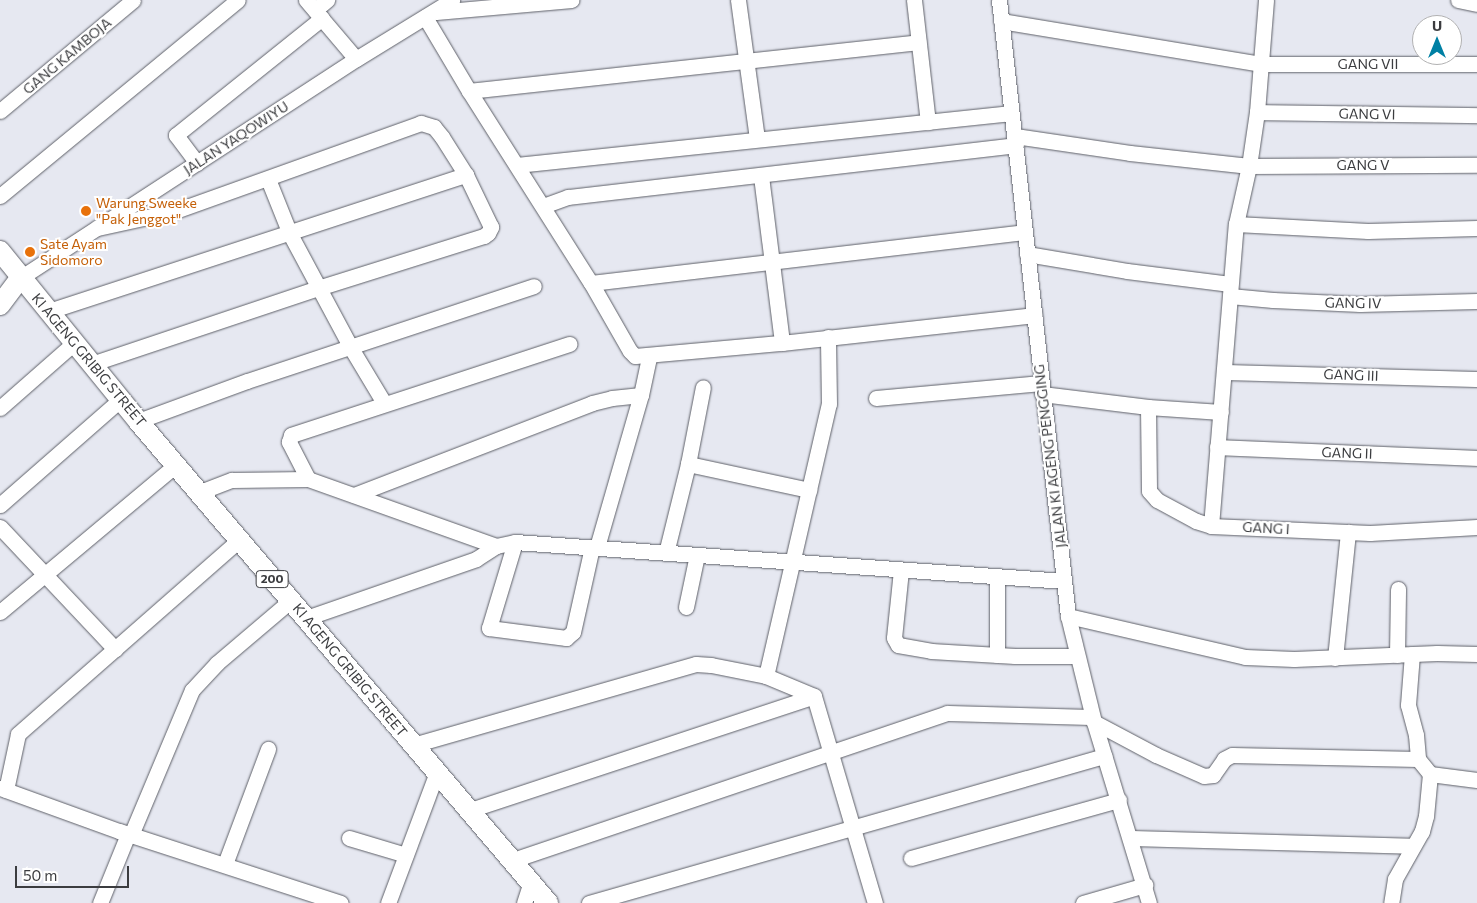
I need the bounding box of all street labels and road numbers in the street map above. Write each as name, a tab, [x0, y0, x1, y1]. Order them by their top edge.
street label: GANG KAMBOJA	[19, 14, 115, 98]
street label: GANG VII	[1338, 56, 1398, 72]
street label: JALAN YAQOWIYU	[180, 98, 292, 178]
street label: GANG VI	[1338, 105, 1396, 123]
street label: GANG V	[1336, 157, 1390, 173]
street label: KI AGENG GRIBIG STREET	[28, 290, 150, 430]
street label: GANG IV	[1324, 294, 1382, 312]
street label: JALAN KI AGENG PENGGING	[1030, 363, 1070, 549]
street label: GANG III	[1323, 366, 1379, 384]
street label: GANG II	[1321, 444, 1373, 462]
street label: GANG I	[1242, 518, 1290, 538]
road number: 200	[254, 570, 290, 588]
street label: KI AGENG GRIBIG STREET	[289, 600, 411, 740]

